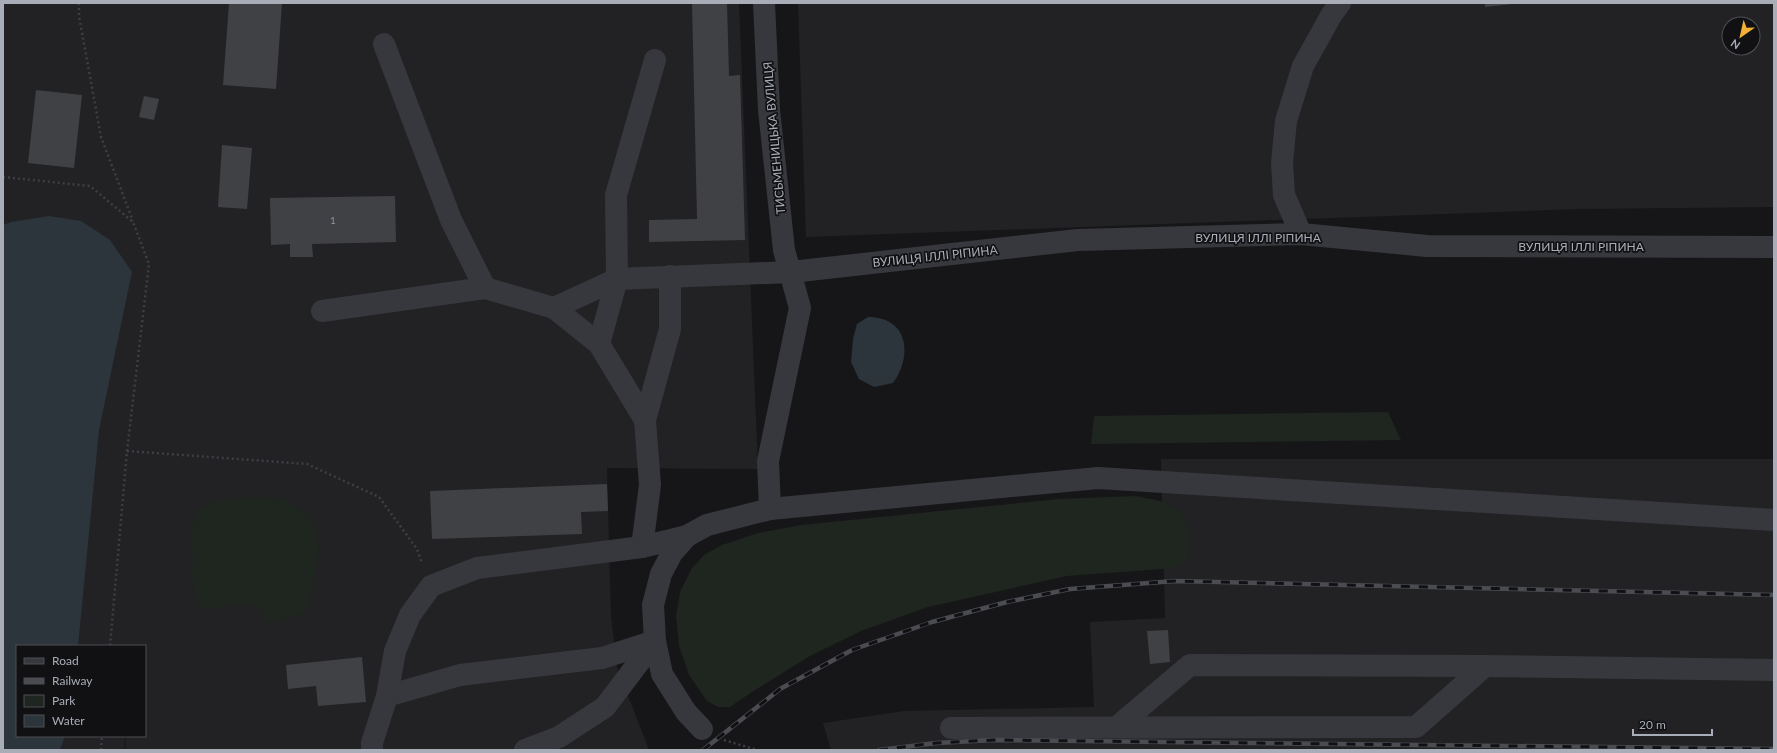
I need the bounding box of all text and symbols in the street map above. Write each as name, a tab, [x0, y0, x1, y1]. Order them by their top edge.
north arrow	[1721, 16, 1761, 56]
text: N	[1728, 37, 1742, 52]
street label: ТИСЬМЕНИЦЬКА ВУЛИЦЯ	[760, 61, 788, 215]
house number: 1	[330, 214, 336, 226]
street label: ВУЛИЦЯ ІЛЛІ РІПИНА	[1195, 230, 1322, 245]
street label: ВУЛИЦЯ ІЛЛІ РІПИНА	[1518, 239, 1645, 254]
street label: ВУЛИЦЯ ІЛЛІ РІПИНА	[872, 242, 999, 270]
legend	[16, 645, 146, 737]
text: Road	[52, 653, 79, 668]
text: Railway	[52, 673, 93, 688]
text: Park	[52, 693, 76, 708]
scale bar	[1633, 711, 1712, 737]
text: Water	[52, 713, 85, 728]
text: 20 m	[1639, 717, 1666, 732]

